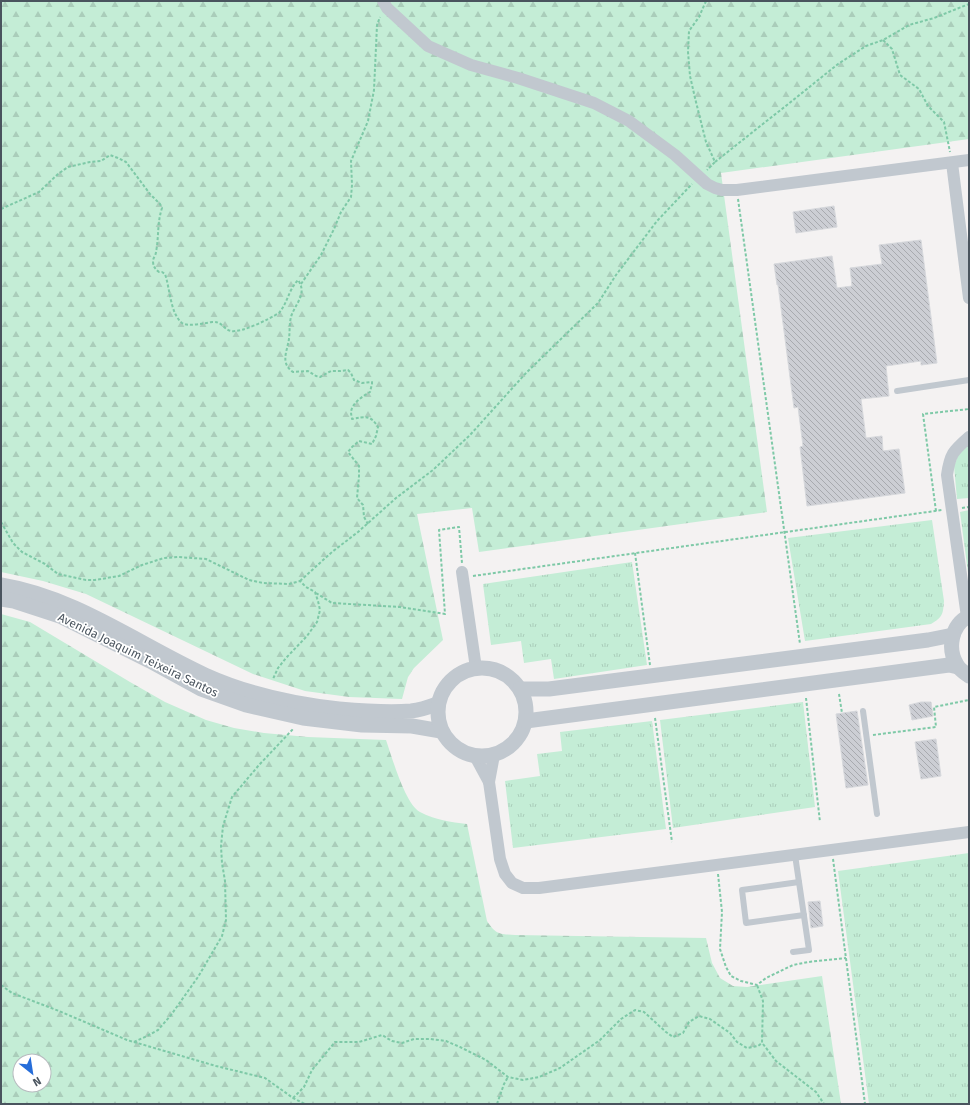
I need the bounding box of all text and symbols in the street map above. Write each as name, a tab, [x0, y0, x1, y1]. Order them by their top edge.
street label: Avenida Joaquim Teixeira Santos	[56, 610, 221, 700]
north arrow	[12, 1053, 52, 1093]
text: N	[30, 1074, 43, 1089]

